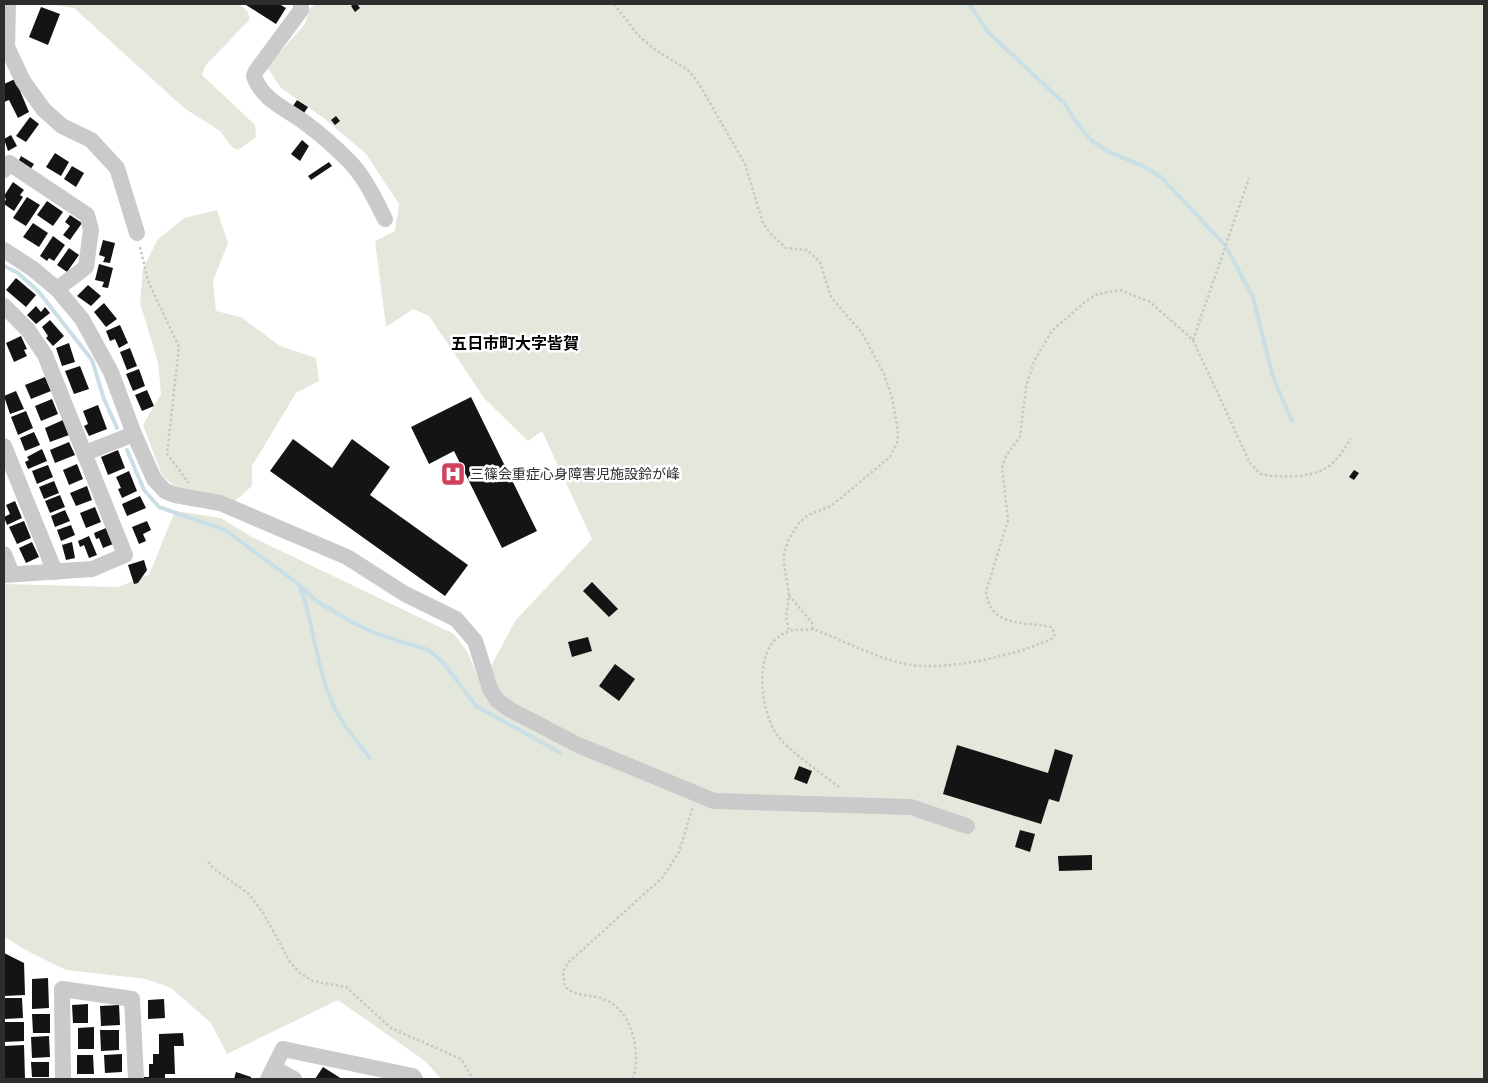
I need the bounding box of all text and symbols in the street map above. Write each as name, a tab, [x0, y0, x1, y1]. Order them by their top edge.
district label: 五日市町大字皆賀	[451, 334, 579, 352]
hospital icon: 三篠会重症心身障害児施設鈴が峰	[440, 461, 466, 487]
place label: 三篠会重症心身障害児施設鈴が峰	[470, 466, 680, 482]

